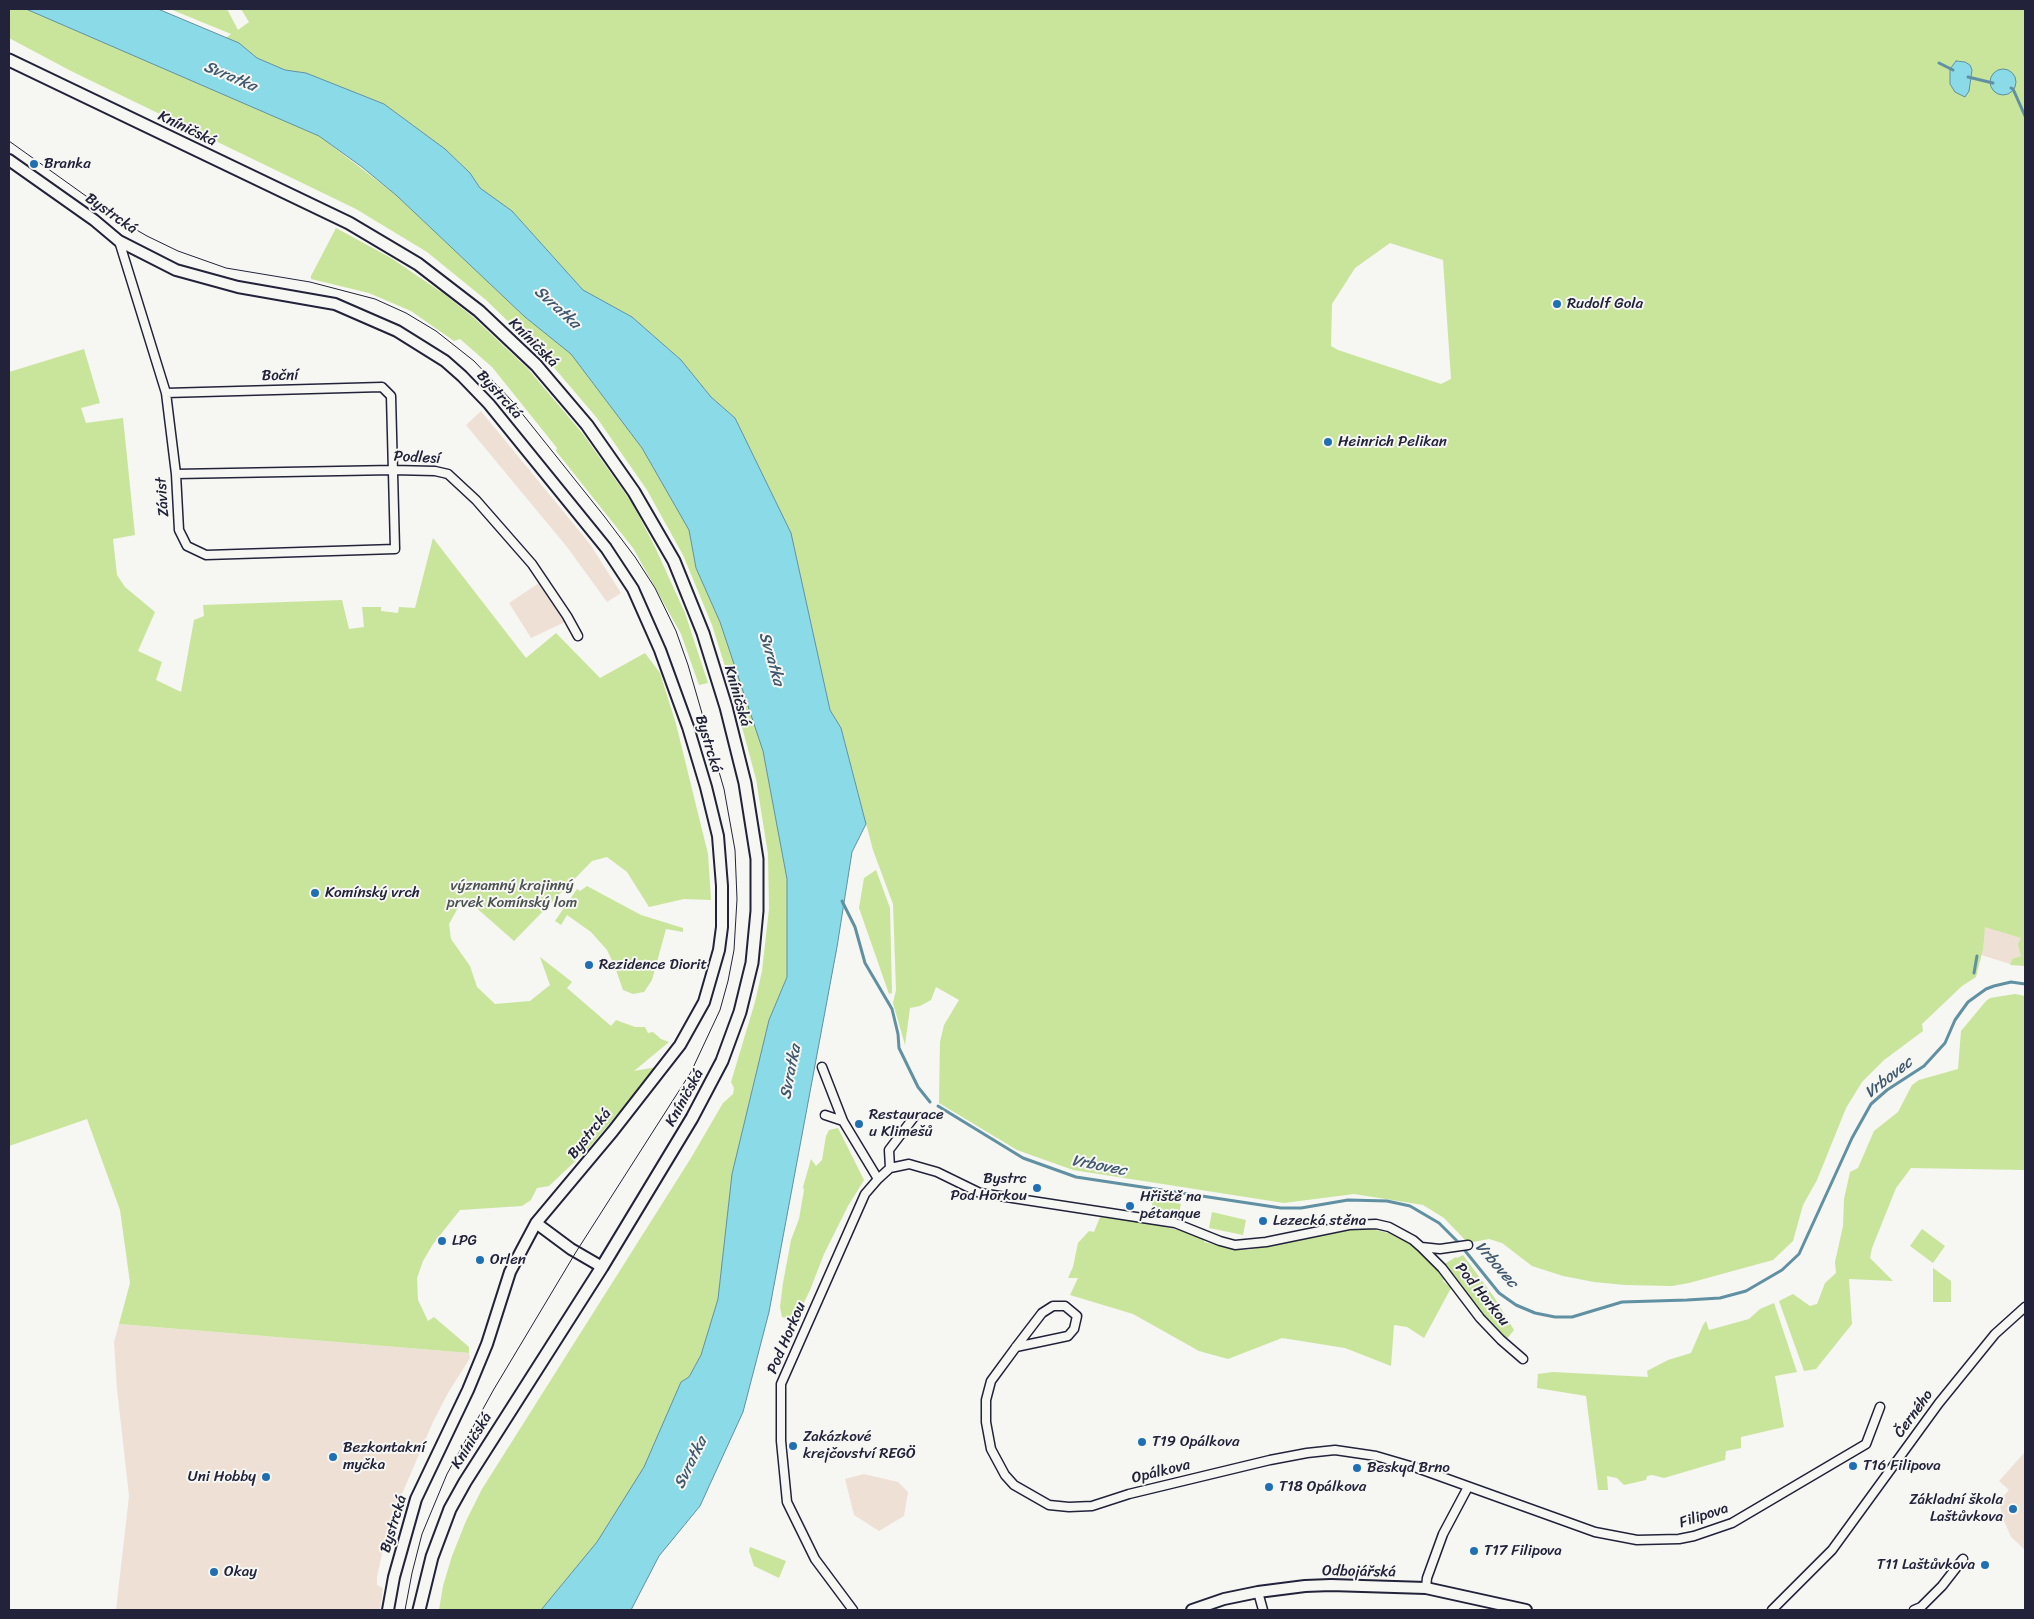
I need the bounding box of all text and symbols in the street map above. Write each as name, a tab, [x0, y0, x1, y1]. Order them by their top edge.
water label: Svratka	[201, 57, 259, 97]
street label: Kníničská	[155, 107, 219, 151]
place label: Branka	[44, 155, 91, 173]
marker: Branka	[28, 158, 40, 170]
street label: Bystrcká	[82, 190, 140, 238]
water label: Svratka	[530, 282, 584, 334]
place label: Rudolf Gola	[1567, 295, 1643, 313]
marker: Rudolf Gola	[1551, 298, 1563, 310]
street label: Kníničská	[504, 314, 562, 372]
street label: Boční	[261, 367, 299, 385]
street label: Bystrcká	[472, 367, 526, 423]
place label: Heinrich Pelikan	[1338, 433, 1447, 451]
marker: Heinrich Pelikan	[1322, 436, 1334, 448]
street label: Podlesí	[393, 448, 441, 468]
street label: Závist	[153, 477, 173, 517]
water label: Svratka	[754, 630, 788, 688]
street label: Kníničská	[720, 663, 754, 729]
street label: Bystrcká	[691, 713, 725, 775]
park label: významný krajinný prvek Komínský lom	[447, 877, 577, 912]
place label: Komínský vrch	[325, 884, 420, 902]
marker: Komínský vrch	[309, 887, 321, 899]
place label: Rezidence Diorit	[599, 956, 707, 974]
marker: Rezidence Diorit	[583, 959, 595, 971]
water label: Svratka	[776, 1043, 806, 1101]
water label: Vrbovec	[1861, 1053, 1917, 1103]
street label: Kníničská	[662, 1066, 708, 1130]
street label: Bystrcká	[564, 1105, 616, 1163]
place label: Restaurace u Klimešů	[869, 1106, 944, 1141]
marker: Restaurace u Klimešů	[853, 1118, 865, 1130]
water label: Vrbovec	[1070, 1151, 1128, 1181]
place label: Bystrc Pod Horkou	[950, 1170, 1027, 1205]
marker: Bystrc Pod Horkou	[1031, 1182, 1043, 1194]
place label: Hřiště na pétanque	[1140, 1188, 1202, 1223]
marker: Hřiště na pétanque	[1124, 1200, 1136, 1212]
place label: Lezecká stěna	[1273, 1212, 1366, 1230]
marker: Lezecká stěna	[1257, 1215, 1269, 1227]
place label: LPG	[452, 1232, 477, 1250]
marker: LPG	[436, 1235, 448, 1247]
water label: Vrbovec	[1471, 1238, 1521, 1292]
place label: Orlen	[490, 1251, 526, 1269]
marker: Orlen	[474, 1254, 486, 1266]
street label: Pod Horkou	[1451, 1260, 1513, 1330]
street label: Pod Horkou	[764, 1299, 810, 1377]
street label: Černého	[1891, 1387, 1937, 1441]
street label: Kníničská	[448, 1410, 496, 1472]
place label: Zakázkové krejčovství REGÖ	[803, 1428, 916, 1463]
place label: T19 Opálkova	[1152, 1433, 1239, 1451]
water label: Svratka	[670, 1434, 712, 1492]
marker: T19 Opálkova	[1136, 1436, 1148, 1448]
place label: Bezkontakní myčka	[343, 1439, 425, 1474]
marker: Zakázkové krejčovství REGÖ	[787, 1440, 799, 1452]
marker: Bezkontakní myčka	[327, 1451, 339, 1463]
street label: Opálkova	[1130, 1456, 1192, 1488]
place label: T16 Filipova	[1863, 1457, 1941, 1475]
place label: Beskyd Brno	[1367, 1459, 1450, 1477]
marker: T16 Filipova	[1847, 1460, 1859, 1472]
marker: Beskyd Brno	[1351, 1462, 1363, 1474]
place label: Uni Hobby	[188, 1468, 256, 1486]
marker: Uni Hobby	[260, 1471, 272, 1483]
place label: T18 Opálkova	[1279, 1478, 1366, 1496]
marker: T18 Opálkova	[1263, 1481, 1275, 1493]
place label: Základní škola Laštůvkova	[1909, 1491, 2003, 1526]
street label: Bystrcká	[377, 1493, 411, 1555]
street label: Filipova	[1677, 1500, 1731, 1532]
marker: Základní škola Laštůvkova	[2007, 1503, 2019, 1515]
place label: T17 Filipova	[1484, 1542, 1562, 1560]
marker: T17 Filipova	[1468, 1545, 1480, 1557]
place label: T11 Laštůvkova	[1877, 1556, 1975, 1574]
marker: T11 Laštůvkova	[1979, 1559, 1991, 1571]
street label: Odbojářská	[1322, 1562, 1396, 1582]
place label: Okay	[224, 1563, 257, 1581]
marker: Okay	[208, 1566, 220, 1578]

